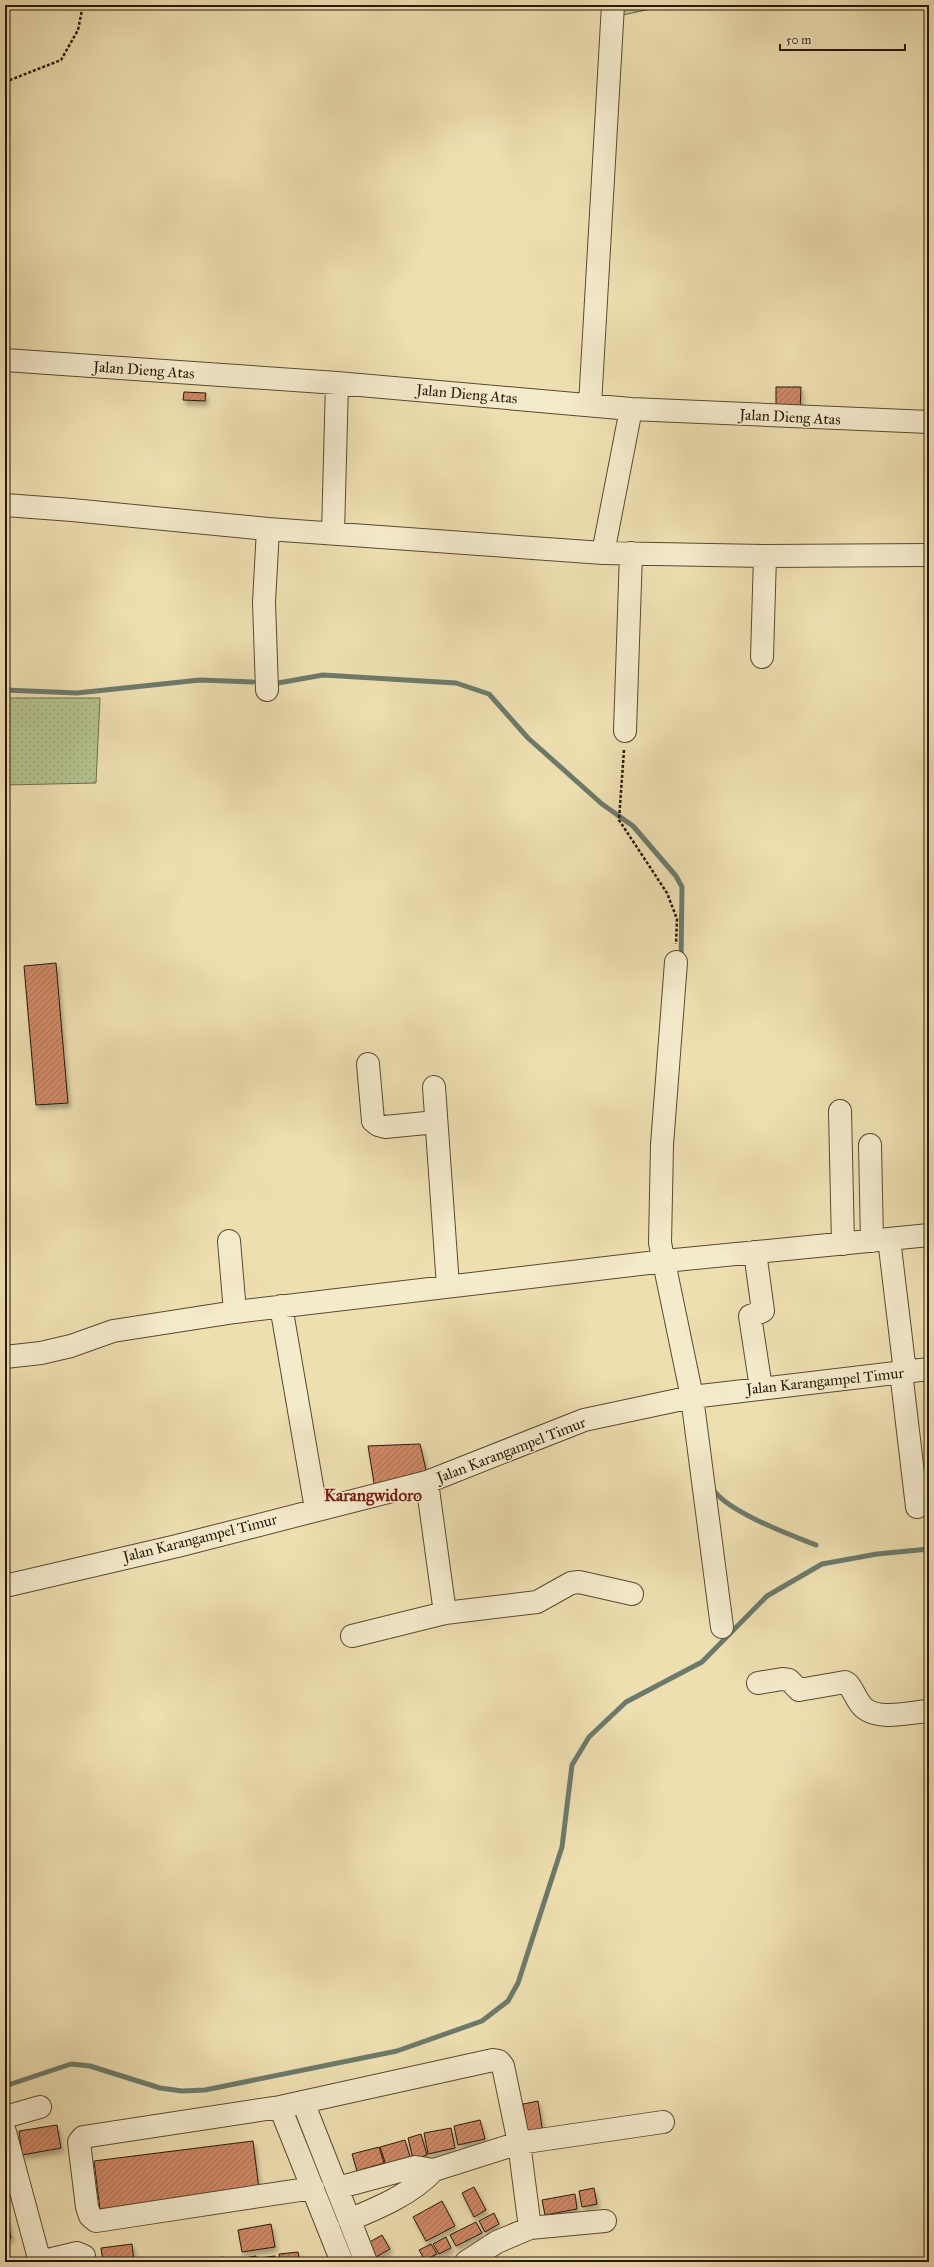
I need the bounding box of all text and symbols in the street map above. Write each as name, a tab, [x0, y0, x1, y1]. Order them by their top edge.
scale bar	[780, 26, 905, 52]
text: 50 m	[786, 33, 811, 47]
street label: Jalan Dieng Atas	[91, 357, 195, 384]
street label: Jalan Dieng Atas	[414, 380, 518, 408]
street label: Jalan Dieng Atas	[737, 405, 841, 430]
street label: Jalan Karangampel Timur	[743, 1364, 905, 1399]
street label: Jalan Karangampel Timur	[432, 1413, 589, 1488]
district label: Karangwidoro	[324, 1485, 422, 1506]
street label: Jalan Karangampel Timur	[119, 1510, 280, 1567]

